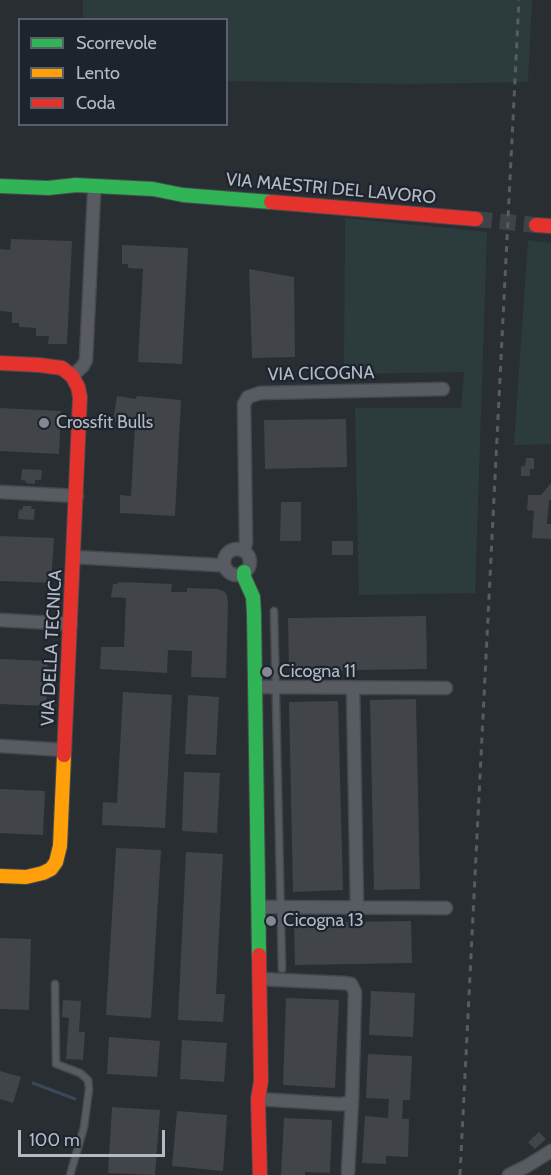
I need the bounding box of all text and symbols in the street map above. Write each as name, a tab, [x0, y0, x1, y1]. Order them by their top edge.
legend	[18, 18, 228, 126]
text: Scorrevole	[76, 32, 157, 54]
text: Lento	[76, 62, 120, 84]
text: Coda	[76, 92, 115, 114]
street label: VIA MAESTRI DEL LAVORO	[225, 169, 437, 209]
street label: VIA CICOGNA	[267, 362, 375, 386]
place label: Crossfit Bulls	[56, 412, 153, 434]
marker: Crossfit Bulls	[37, 416, 51, 430]
street label: VIA DELLA TECNICA	[37, 569, 67, 727]
place label: Cicogna 11	[279, 661, 356, 683]
marker: Cicogna 11	[260, 665, 274, 679]
place label: Cicogna 13	[283, 910, 364, 932]
marker: Cicogna 13	[264, 914, 278, 928]
scale bar	[21, 1118, 168, 1156]
text: 100 m	[29, 1129, 80, 1151]

